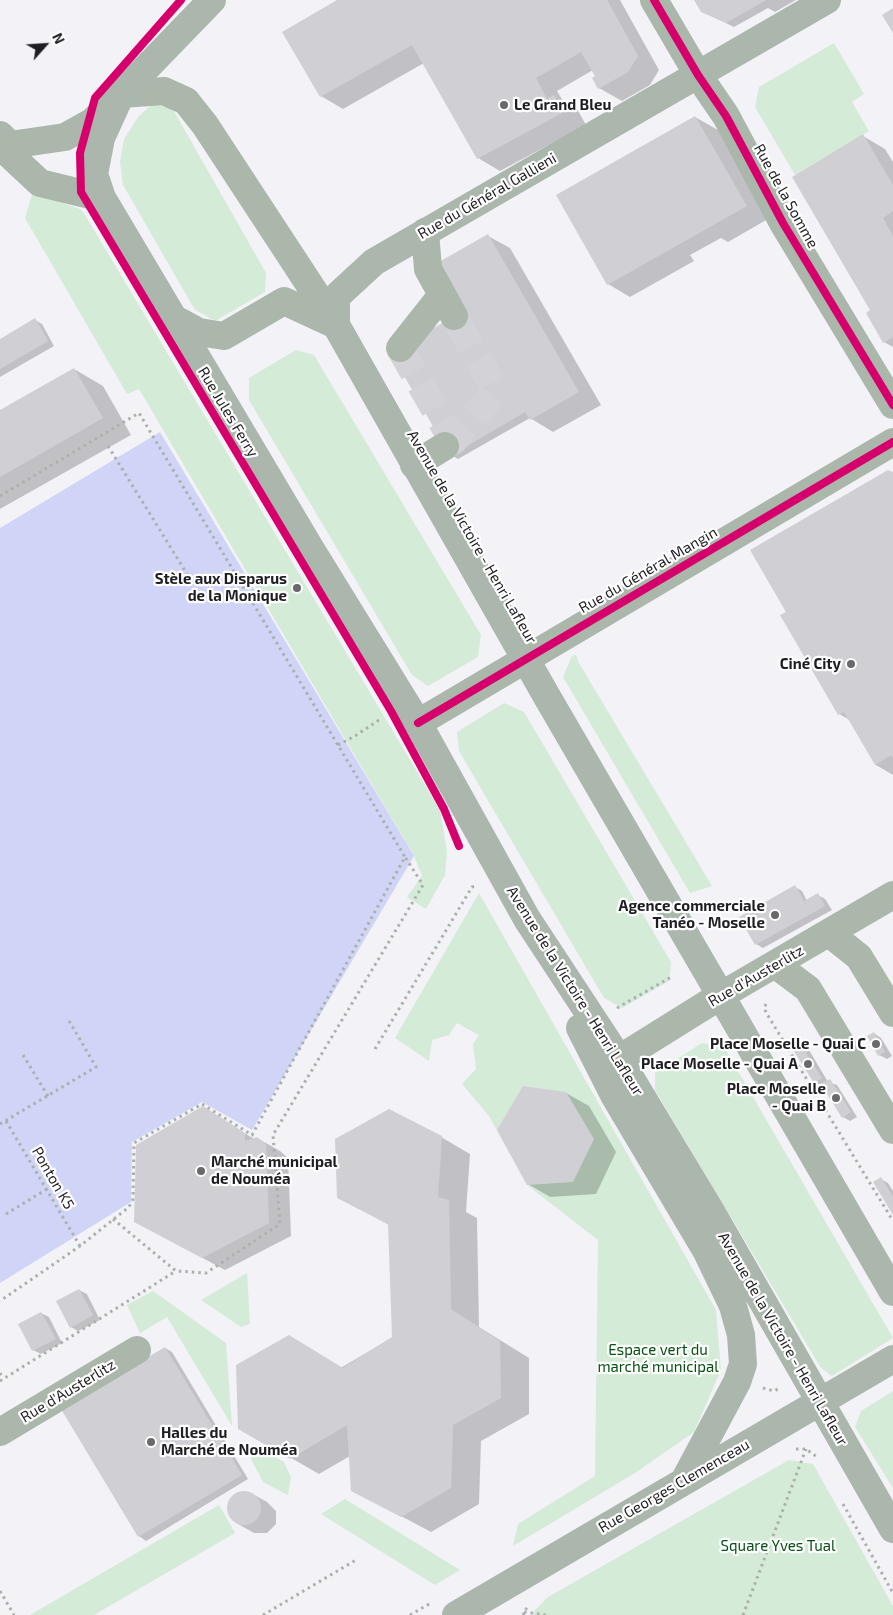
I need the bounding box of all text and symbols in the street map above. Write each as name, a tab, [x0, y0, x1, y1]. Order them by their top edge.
north arrow	[20, 20, 70, 70]
text: N	[49, 30, 69, 46]
place label: Le Grand Bleu	[514, 96, 611, 114]
marker: Le Grand Bleu	[498, 99, 510, 111]
street label: Rue de la Somme	[750, 141, 822, 251]
street label: Rue du Général Gallieni	[415, 149, 559, 243]
street label: Rue Jules Ferry	[194, 364, 262, 460]
street label: Avenue de la Victoire - Henri Lafleur	[403, 427, 541, 647]
street label: Rue du Général Mangin	[576, 523, 720, 617]
place label: Stèle aux Disparus de la Monique	[155, 570, 287, 605]
marker: Stèle aux Disparus de la Monique	[291, 582, 303, 594]
place label: Ciné City	[780, 655, 841, 673]
marker: Ciné City	[845, 658, 857, 670]
street label: Avenue de la Victoire - Henri Lafleur	[503, 883, 647, 1099]
place label: Agence commerciale Tanéo - Moselle	[619, 897, 765, 932]
marker: Agence commerciale Tanéo - Moselle	[769, 909, 781, 921]
street label: Rue d'Austerlitz	[705, 941, 807, 1011]
place label: Place Moselle - Quai C	[710, 1035, 866, 1053]
marker: Place Moselle - Quai C	[870, 1038, 882, 1050]
place label: Place Moselle - Quai A	[641, 1055, 798, 1073]
marker: Place Moselle - Quai A	[802, 1058, 814, 1070]
place label: Place Moselle - Quai B	[727, 1080, 826, 1115]
marker: Place Moselle - Quai B	[830, 1092, 842, 1104]
street label: Ponton K5	[28, 1144, 78, 1212]
place label: Marché municipal de Nouméa	[211, 1153, 337, 1188]
marker: Marché municipal de Nouméa	[195, 1165, 207, 1177]
street label: Avenue de la Victoire - Henri Lafleur	[714, 1229, 852, 1449]
park label: Espace vert du marché municipal	[597, 1341, 719, 1376]
street label: Rue d'Austerlitz	[17, 1356, 119, 1426]
place label: Halles du Marché de Nouméa	[161, 1424, 297, 1459]
street label: Rue Georges Clemenceau	[595, 1435, 753, 1537]
marker: Halles du Marché de Nouméa	[145, 1436, 157, 1448]
park label: Square Yves Tual	[721, 1537, 835, 1555]

